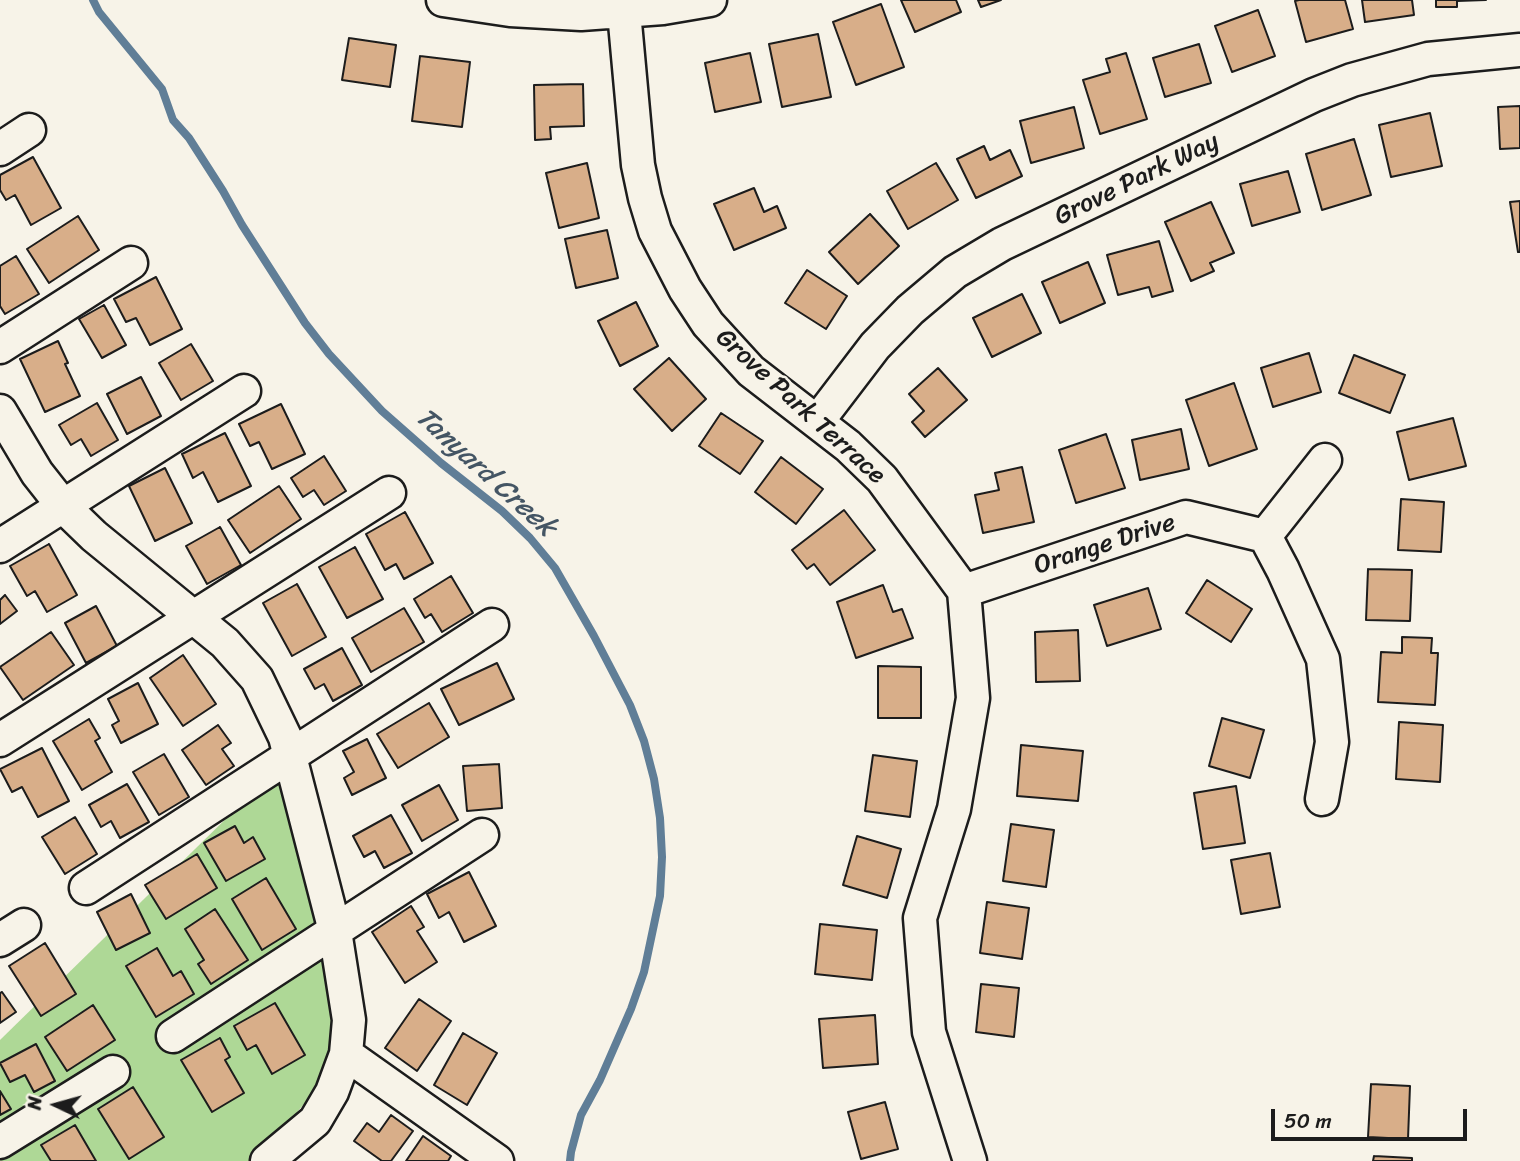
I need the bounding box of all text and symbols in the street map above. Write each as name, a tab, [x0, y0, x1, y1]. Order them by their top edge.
street label: Grove Park Way	[1050, 127, 1224, 233]
street label: Grove Park Terrace	[709, 323, 891, 491]
water label: Tanyard Creek	[408, 401, 562, 545]
street label: Orange Drive	[1030, 508, 1180, 582]
north arrow	[21, 1070, 91, 1140]
scale bar	[1275, 1094, 1471, 1138]
text: N	[18, 1095, 52, 1111]
text: 50 m	[1284, 1102, 1332, 1140]

